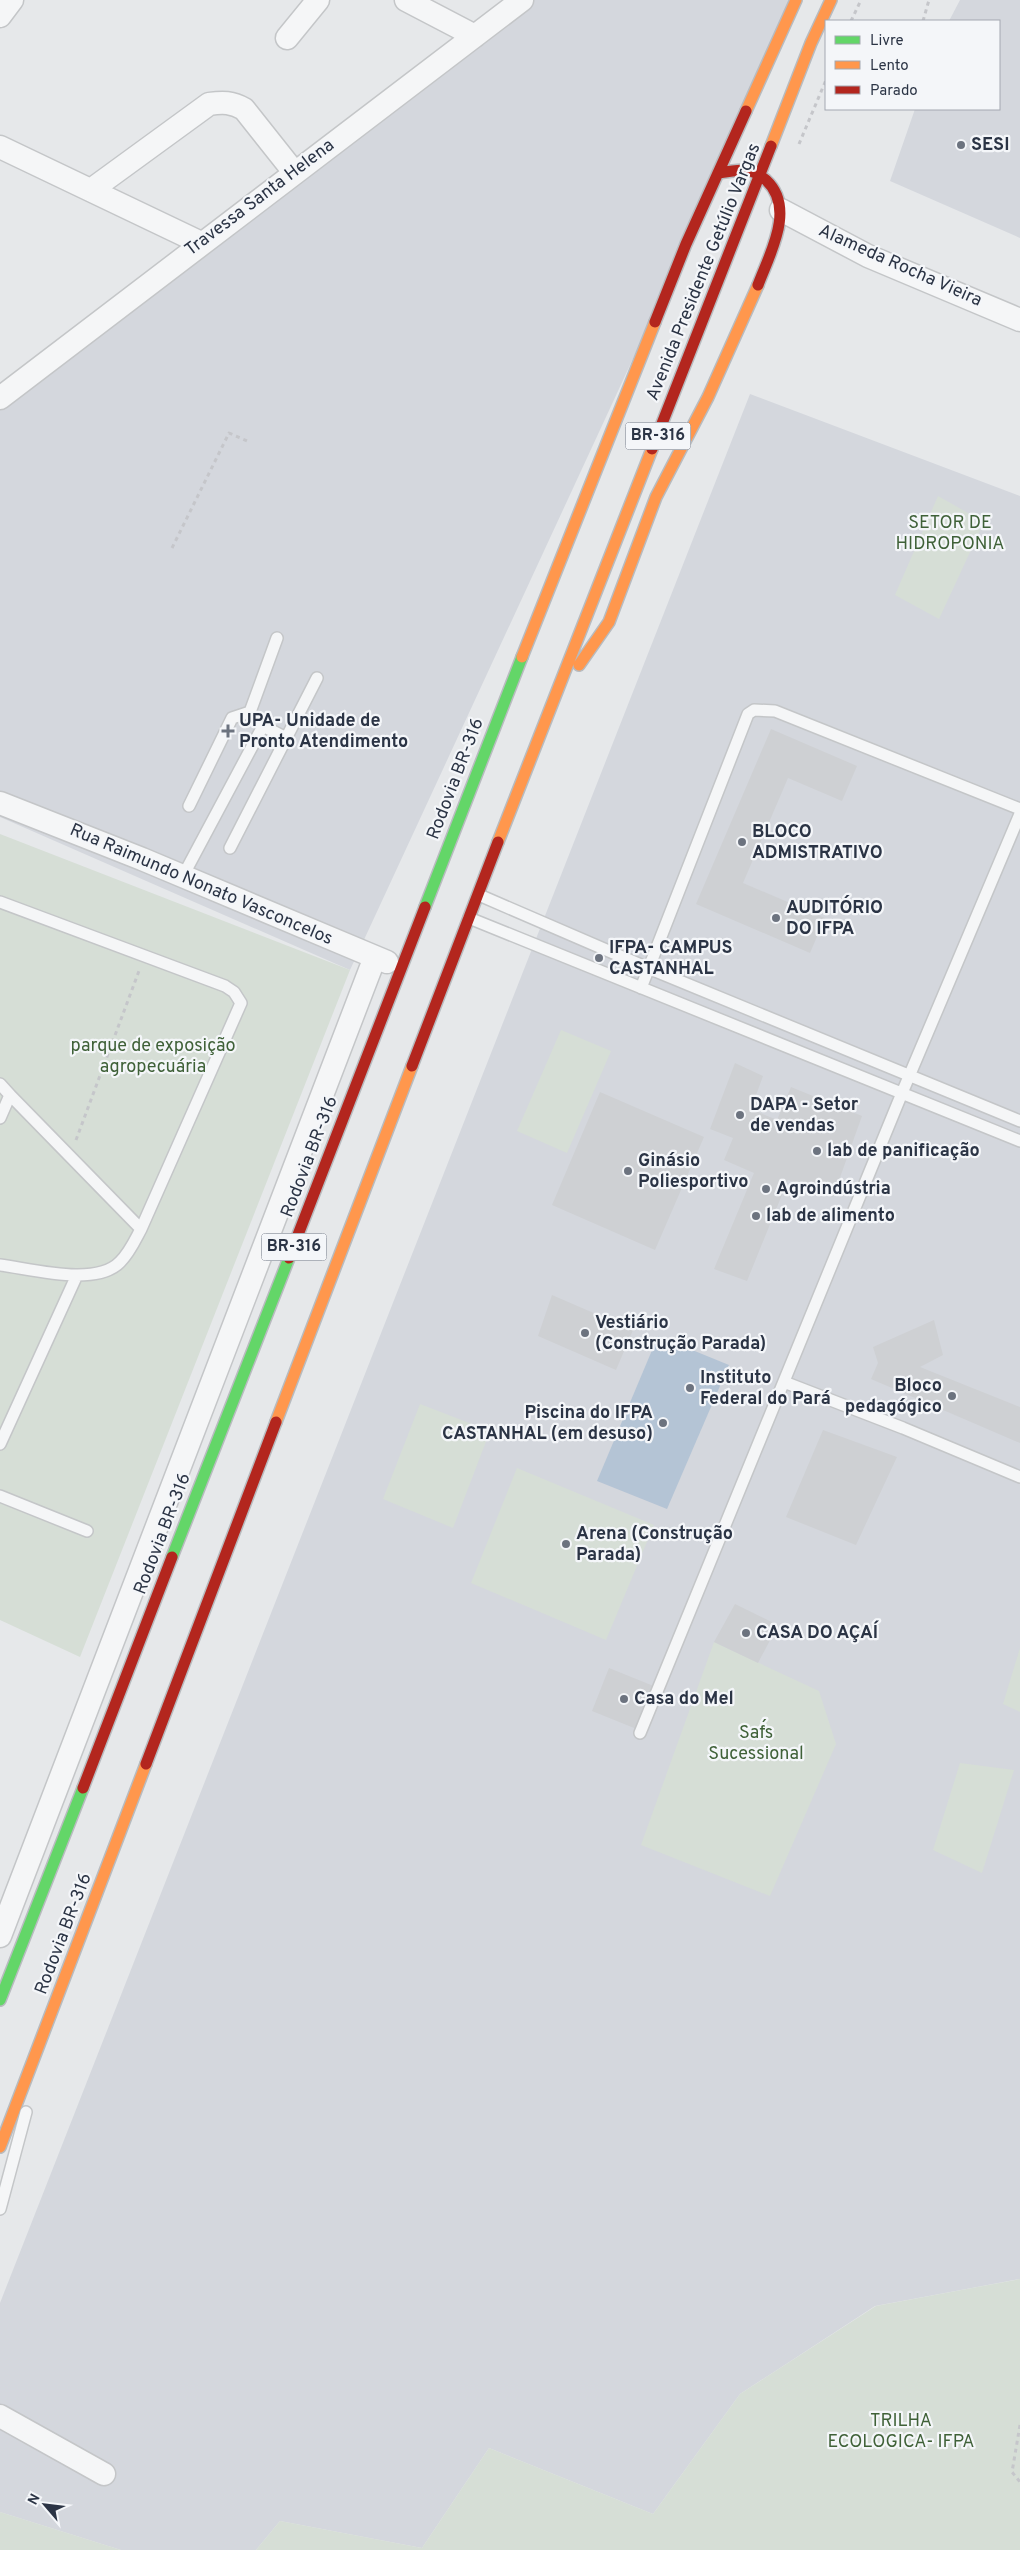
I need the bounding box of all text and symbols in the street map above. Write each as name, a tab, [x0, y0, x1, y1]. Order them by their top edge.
legend	[825, 20, 1000, 110]
text: Livre	[870, 32, 904, 51]
text: Lento	[870, 57, 909, 76]
text: Parado	[870, 82, 918, 101]
street label: Travessa Santa Helena	[181, 134, 339, 262]
place label: SESI	[971, 134, 1009, 157]
marker: SESI	[955, 139, 967, 151]
street label: Avenida Presidente Getúlio Vargas	[642, 140, 766, 404]
street label: Alameda Rocha Vieira	[815, 220, 985, 312]
road number: BR-316	[626, 422, 690, 450]
park label: SETOR DE HIDROPONIA	[896, 512, 1004, 556]
place label: UPA- Unidade de Pronto Atendimento	[239, 710, 408, 754]
street label: Rodovia BR-316	[422, 715, 490, 843]
marker: UPA- Unidade de Pronto Atendimento	[221, 724, 235, 738]
street label: Rua Raimundo Nonato Vasconcelos	[66, 819, 336, 951]
place label: BLOCO ADMISTRATIVO	[752, 821, 883, 865]
marker: BLOCO ADMISTRATIVO	[736, 836, 748, 848]
place label: AUDITÓRIO DO IFPA	[786, 895, 883, 941]
marker: AUDITÓRIO DO IFPA	[770, 912, 782, 924]
place label: IFPA- CAMPUS CASTANHAL	[609, 937, 733, 981]
marker: IFPA- CAMPUS CASTANHAL	[593, 952, 605, 964]
park label: parque de exposição agropecuária	[70, 1035, 236, 1079]
street label: Rodovia BR-316	[276, 1093, 344, 1221]
place label: DAPA - Setor de vendas	[750, 1094, 859, 1138]
marker: DAPA - Setor de vendas	[734, 1109, 746, 1121]
place label: lab de panificação	[827, 1140, 980, 1163]
marker: lab de panificação	[811, 1145, 823, 1157]
place label: Ginásio Poliesportivo	[638, 1150, 748, 1194]
marker: Ginásio Poliesportivo	[622, 1165, 634, 1177]
place label: Agroindústria	[776, 1178, 891, 1201]
marker: Agroindústria	[760, 1183, 772, 1195]
place label: lab de alimento	[766, 1205, 895, 1228]
marker: lab de alimento	[750, 1210, 762, 1222]
road number: BR-316	[262, 1234, 326, 1260]
place label: Vestiário (Construção Parada)	[595, 1312, 766, 1356]
marker: Vestiário (Construção Parada)	[579, 1327, 591, 1339]
place label: Instituto Federal do Pará	[700, 1367, 831, 1411]
place label: Bloco pedagógico	[845, 1375, 942, 1419]
marker: Instituto Federal do Pará	[684, 1382, 696, 1394]
marker: Bloco pedagógico	[946, 1390, 958, 1402]
place label: Piscina do IFPA CASTANHAL (em desuso)	[442, 1402, 653, 1446]
marker: Piscina do IFPA CASTANHAL (em desuso)	[657, 1417, 669, 1429]
street label: Rodovia BR-316	[129, 1470, 197, 1598]
place label: Arena (Construção Parada)	[576, 1523, 733, 1567]
marker: Arena (Construção Parada)	[560, 1538, 572, 1550]
place label: CASA DO AÇAÍ	[756, 1620, 880, 1645]
marker: CASA DO AÇAÍ	[740, 1627, 752, 1639]
place label: Casa do Mel	[634, 1688, 734, 1711]
marker: Casa do Mel	[618, 1693, 630, 1705]
park label: Saf´s Sucessional	[708, 1719, 804, 1766]
street label: Rodovia BR-316	[30, 1870, 98, 1998]
park label: TRILHA ECOLOGICA- IFPA	[828, 2410, 974, 2454]
north arrow	[20, 2480, 70, 2530]
text: N	[25, 2491, 45, 2508]

